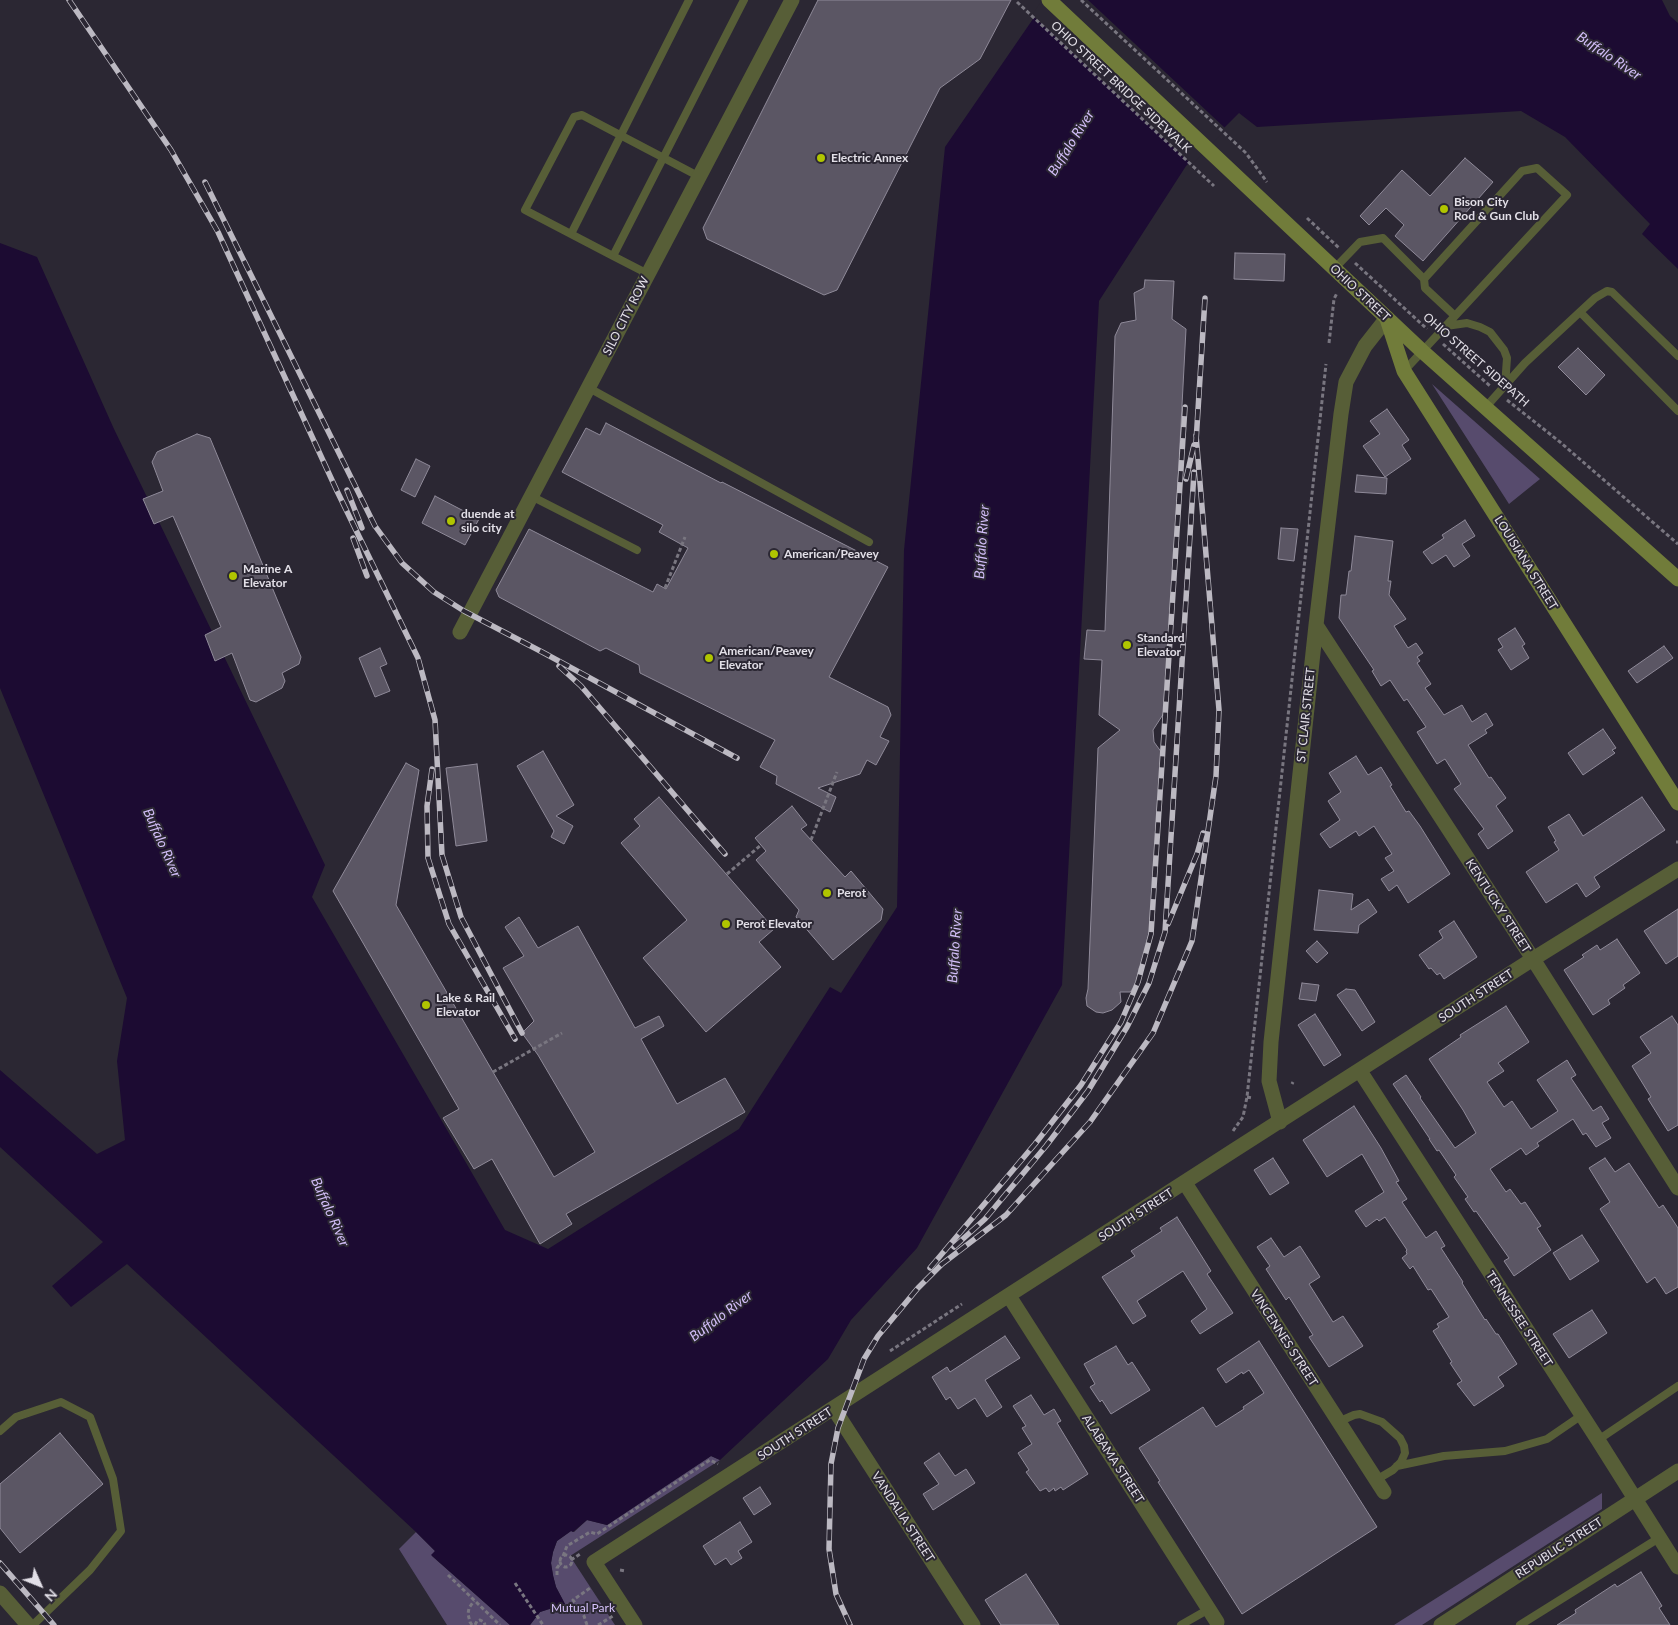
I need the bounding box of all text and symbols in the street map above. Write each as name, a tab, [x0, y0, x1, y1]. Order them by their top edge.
street label: OHIO STREET BRIDGE SIDEWALK	[1048, 18, 1194, 156]
water label: Buffalo River	[1574, 28, 1644, 84]
water label: Buffalo River	[1044, 107, 1098, 179]
place label: Electric Annex	[831, 151, 908, 165]
marker: Electric Annex	[815, 152, 827, 164]
place label: Bison City Rod & Gun Club	[1454, 195, 1539, 223]
marker: Bison City Rod & Gun Club	[1438, 203, 1450, 215]
street label: OHIO STREET	[1327, 262, 1393, 324]
street label: SILO CITY ROW	[600, 274, 652, 358]
street label: OHIO STREET SIDEPATH	[1420, 310, 1532, 410]
water label: Buffalo River	[971, 504, 993, 580]
place label: duende at silo city	[461, 507, 514, 535]
street label: LOUISIANA STREET	[1491, 513, 1561, 613]
marker: duende at silo city	[445, 515, 457, 527]
place label: American/Peavey	[784, 547, 879, 561]
marker: American/Peavey	[768, 548, 780, 560]
place label: Marine A Elevator	[243, 562, 292, 590]
marker: Marine A Elevator	[227, 570, 239, 582]
place label: Standard Elevator	[1137, 631, 1185, 659]
marker: Standard Elevator	[1121, 639, 1133, 651]
place label: American/Peavey Elevator	[719, 644, 814, 672]
marker: American/Peavey Elevator	[703, 652, 715, 664]
street label: ST CLAIR STREET	[1294, 667, 1318, 763]
water label: Buffalo River	[139, 806, 185, 880]
street label: KENTUCKY STREET	[1462, 857, 1534, 955]
place label: Perot	[837, 886, 866, 900]
marker: Perot	[821, 887, 833, 899]
water label: Buffalo River	[944, 908, 966, 984]
place label: Perot Elevator	[736, 917, 812, 931]
marker: Perot Elevator	[720, 918, 732, 930]
street label: SOUTH STREET	[1436, 966, 1516, 1026]
place label: Lake & Rail Elevator	[436, 991, 495, 1019]
marker: Lake & Rail Elevator	[420, 999, 432, 1011]
water label: Buffalo River	[307, 1175, 353, 1249]
street label: SOUTH STREET	[1096, 1185, 1176, 1245]
street label: TENNESSEE STREET	[1483, 1268, 1555, 1370]
water label: Buffalo River	[686, 1287, 756, 1345]
street label: VINCENNES STREET	[1247, 1287, 1321, 1389]
street label: SOUTH STREET	[755, 1404, 835, 1464]
street label: ALABAMA STREET	[1079, 1412, 1147, 1506]
street label: VANDALIA STREET	[868, 1469, 938, 1565]
street label: REPUBLIC STREET	[1513, 1514, 1605, 1582]
north arrow	[15, 1560, 65, 1610]
text: N	[41, 1586, 61, 1606]
park label: Mutual Park	[551, 1601, 615, 1615]

